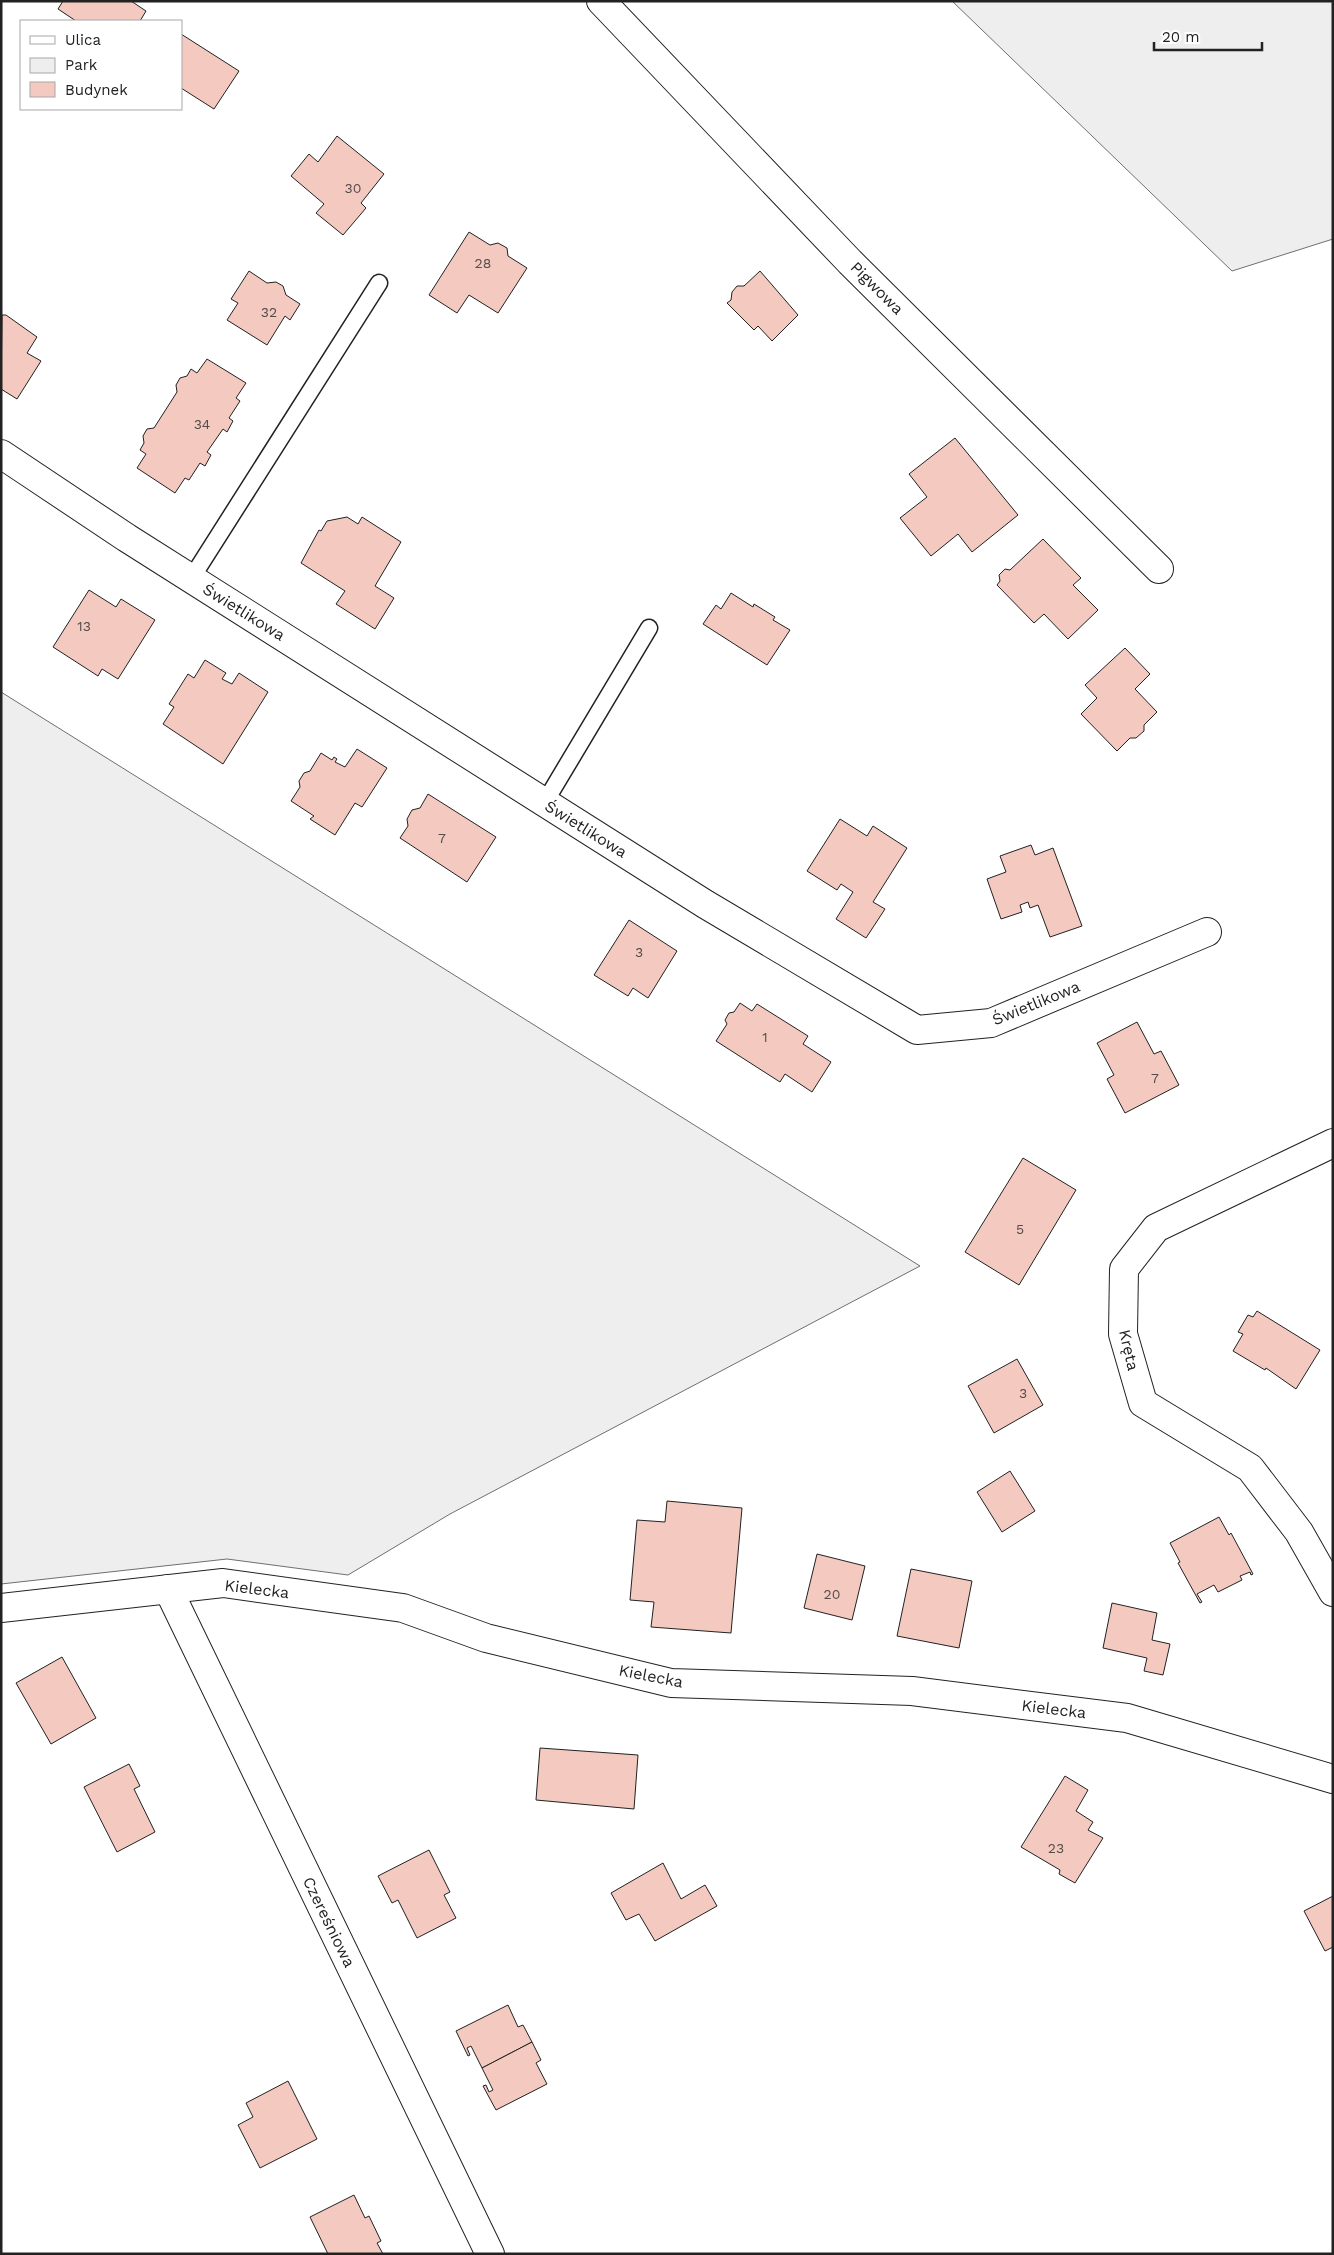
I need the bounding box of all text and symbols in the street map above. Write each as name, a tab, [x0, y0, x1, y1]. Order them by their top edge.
legend	[20, 20, 182, 110]
scale bar	[1154, 20, 1262, 52]
text: 20 m	[1162, 28, 1200, 46]
text: Ulica	[65, 31, 102, 49]
text: Park	[65, 56, 98, 74]
text: Budynek	[65, 81, 128, 99]
house number: 30	[345, 180, 361, 196]
house number: 28	[475, 255, 491, 271]
street label: Pigwowa	[847, 258, 907, 318]
house number: 32	[261, 304, 277, 320]
house number: 34	[194, 416, 210, 432]
street label: Świetlikowa	[199, 579, 289, 645]
house number: 13	[77, 618, 91, 634]
street label: Świetlikowa	[541, 796, 631, 862]
house number: 7	[438, 830, 446, 846]
house number: 3	[635, 944, 643, 960]
street label: Świetlikowa	[989, 977, 1083, 1029]
house number: 1	[762, 1029, 768, 1045]
house number: 7	[1151, 1070, 1159, 1086]
house number: 5	[1016, 1221, 1024, 1237]
street label: Kręta	[1115, 1328, 1143, 1372]
house number: 3	[1019, 1385, 1027, 1401]
street label: Kielecka	[224, 1576, 290, 1602]
house number: 20	[824, 1586, 840, 1602]
street label: Kielecka	[617, 1660, 685, 1692]
street label: Kielecka	[1021, 1696, 1087, 1722]
house number: 23	[1048, 1840, 1064, 1856]
street label: Czereśniowa	[299, 1874, 359, 1970]

